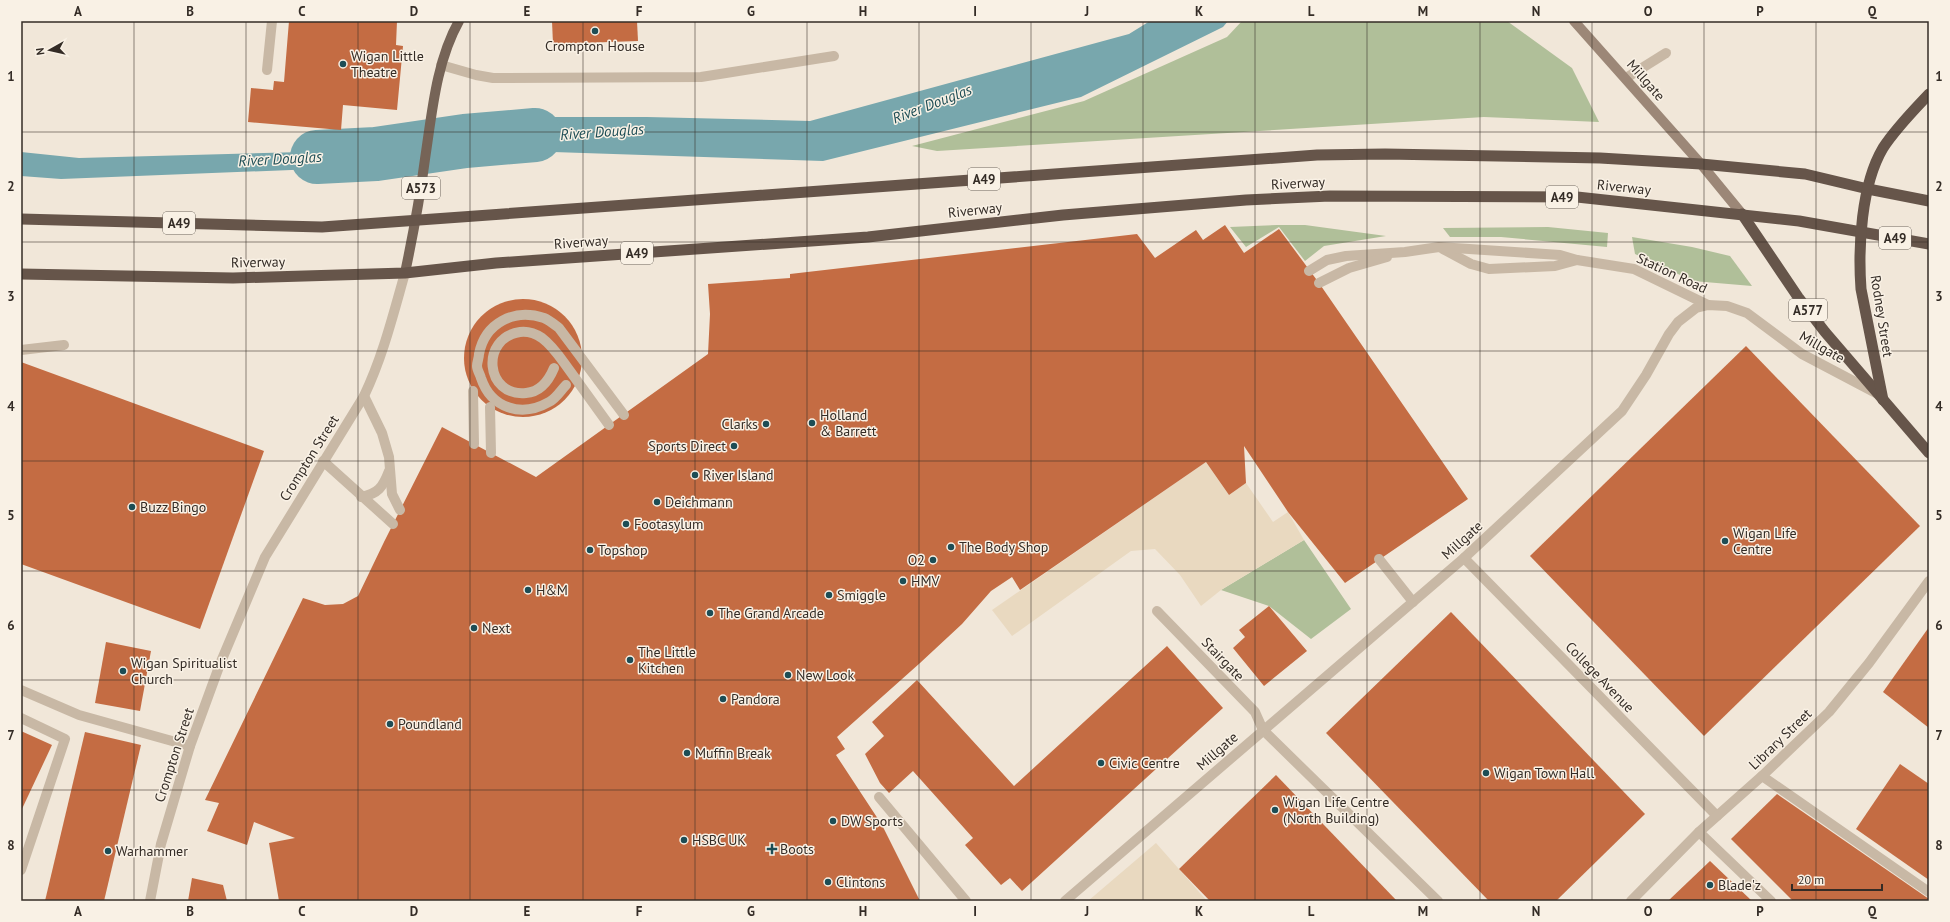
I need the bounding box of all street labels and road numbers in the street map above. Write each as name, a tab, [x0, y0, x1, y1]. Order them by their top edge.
street label: Millgate	[1623, 56, 1669, 104]
road number: A49	[968, 168, 1000, 190]
street label: Riverway	[1270, 173, 1326, 193]
street label: Riverway	[1596, 175, 1652, 199]
road number: A573	[402, 177, 440, 199]
road number: A49	[1546, 186, 1578, 208]
street label: Riverway	[947, 198, 1003, 222]
road number: A49	[163, 212, 195, 234]
road number: A49	[1879, 227, 1911, 249]
street label: Riverway	[553, 231, 609, 253]
road number: A49	[621, 242, 653, 264]
street label: Station Road	[1634, 249, 1710, 297]
street label: Riverway	[231, 253, 286, 271]
street label: Rodney Street	[1867, 274, 1897, 358]
road number: A577	[1789, 299, 1827, 321]
street label: Millgate	[1796, 327, 1848, 367]
street label: Crompton Street	[275, 411, 343, 504]
street label: Millgate	[1438, 517, 1486, 563]
street label: Stairgate	[1198, 633, 1248, 685]
street label: College Avenue	[1562, 638, 1638, 716]
street label: Library Street	[1745, 704, 1815, 773]
street label: Crompton Street	[150, 705, 198, 804]
street label: Millgate	[1193, 728, 1241, 774]

